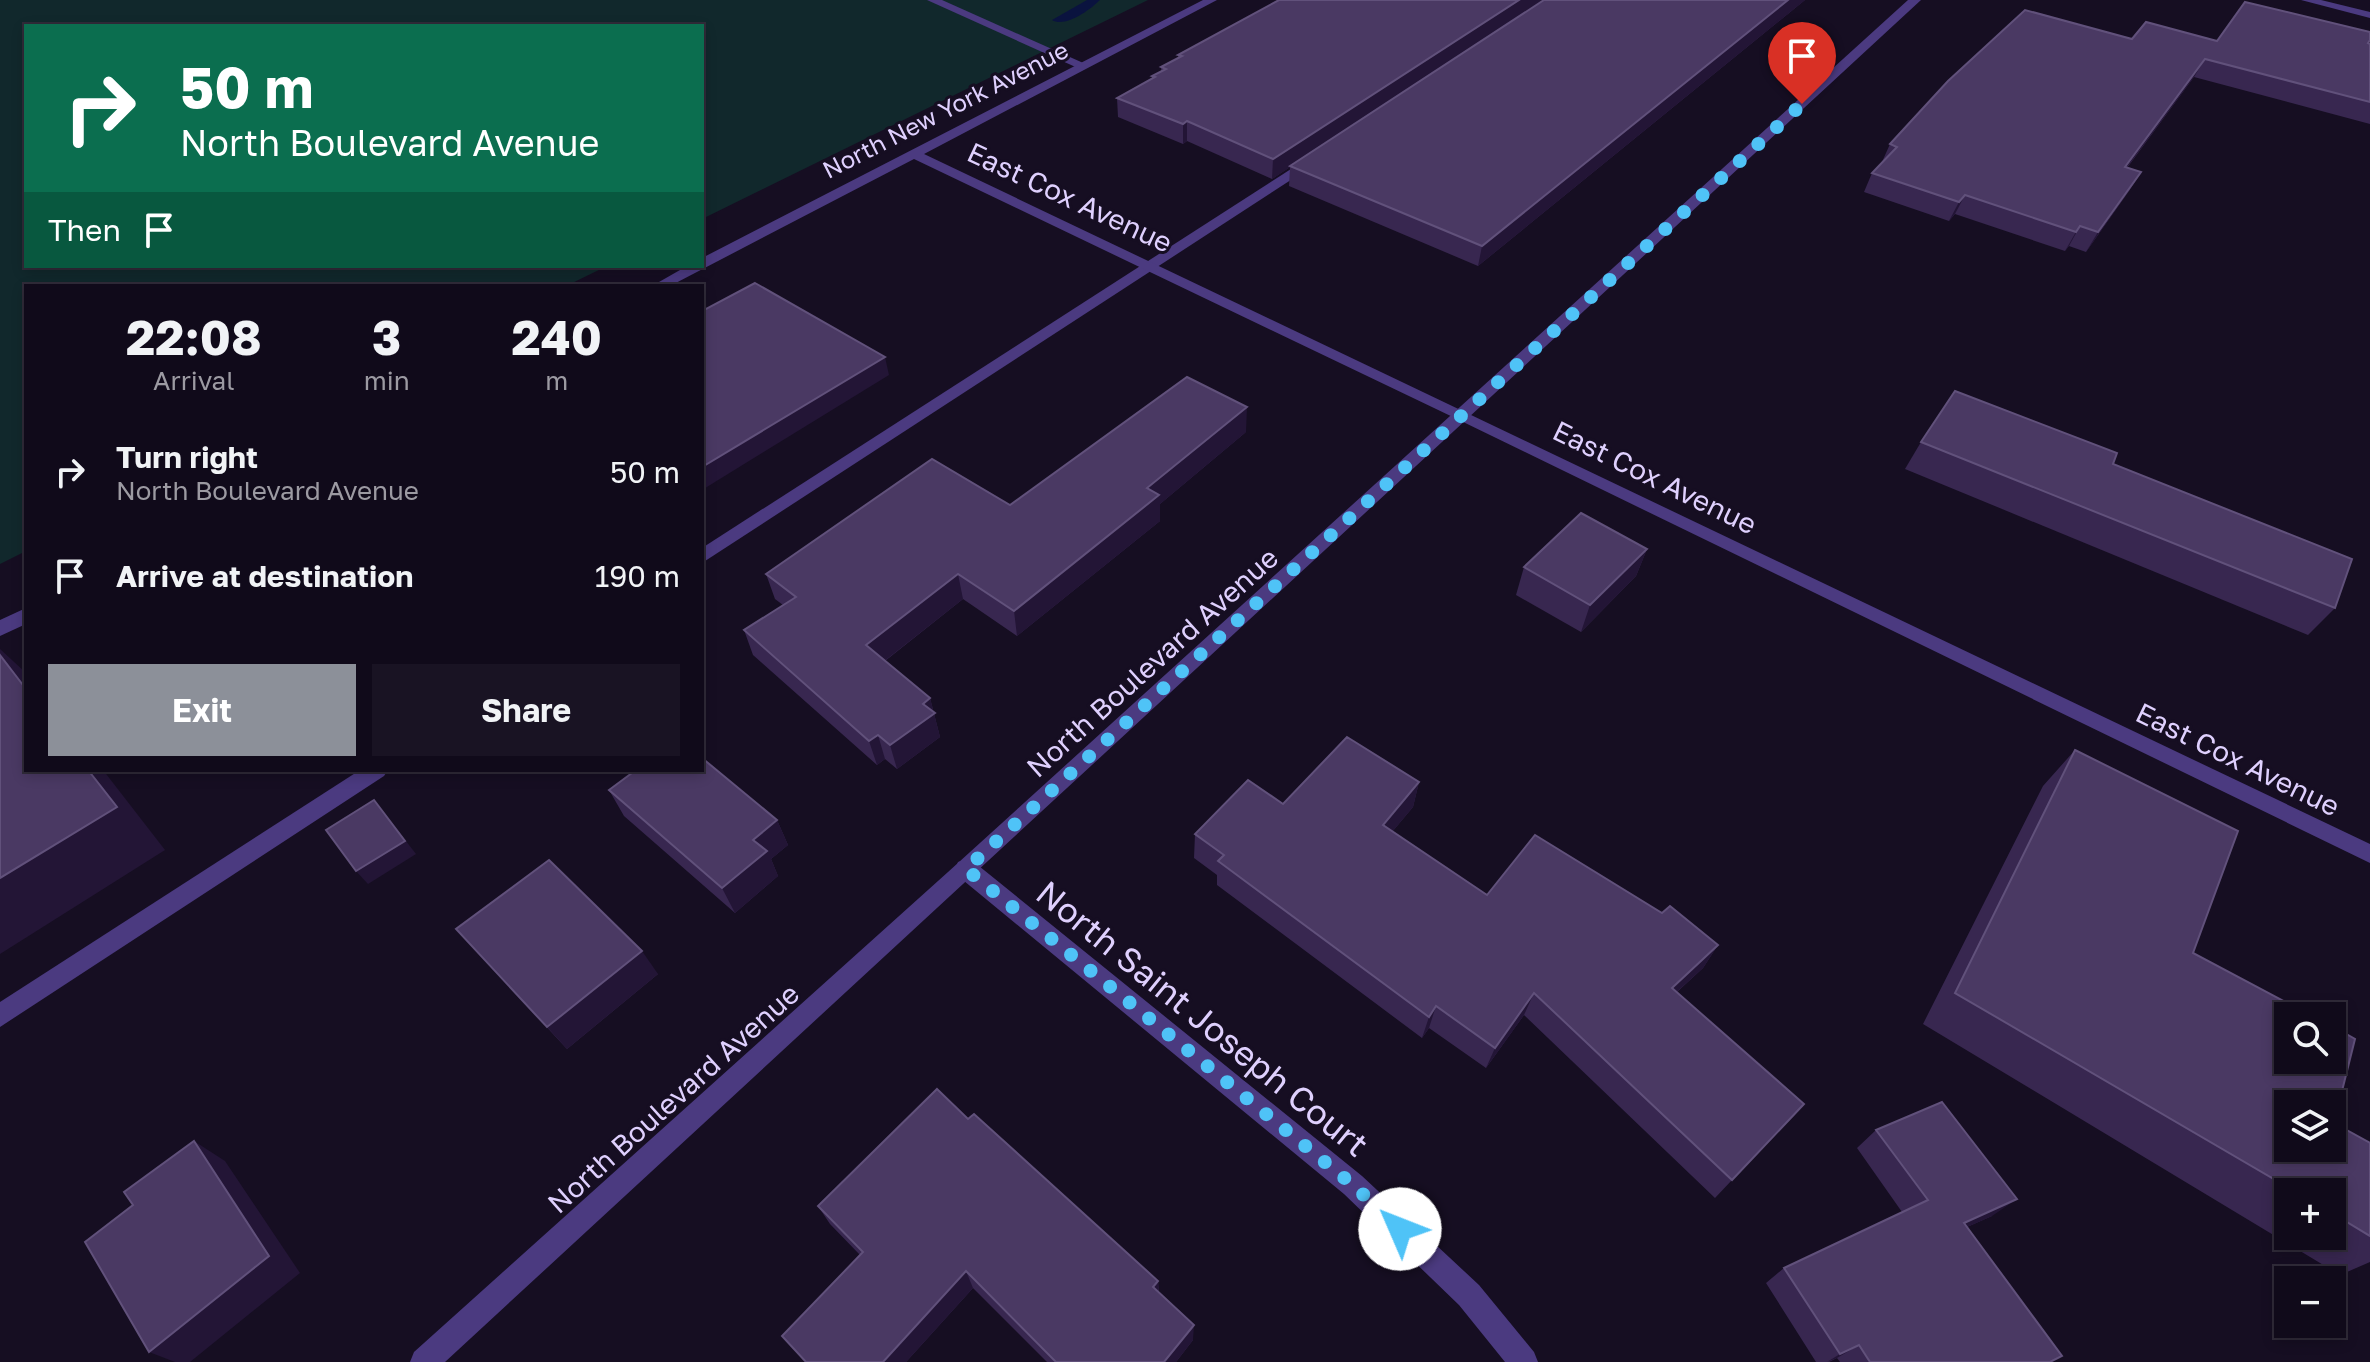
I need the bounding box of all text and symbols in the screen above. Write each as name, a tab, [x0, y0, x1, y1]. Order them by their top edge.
pin	[1768, 22, 1836, 104]
street label: North New York Avenue	[817, 34, 1073, 184]
icon: arrive	[1780, 34, 1824, 78]
text: 50 m	[180, 53, 314, 120]
icon: right	[48, 56, 152, 160]
text: North Boulevard Avenue	[180, 121, 599, 164]
street label: East Cox Avenue	[962, 135, 1178, 259]
icon: arrive	[137, 208, 181, 252]
text: Then	[48, 212, 121, 248]
text: 22:08	[126, 308, 262, 366]
text: 3	[372, 308, 401, 366]
text: 240	[512, 308, 602, 366]
text: Arrival	[153, 365, 235, 396]
text: min	[364, 365, 410, 396]
text: m	[545, 365, 568, 396]
street label: East Cox Avenue	[1548, 413, 1762, 541]
text: Turn right	[116, 439, 258, 475]
icon: right	[48, 450, 92, 494]
text: 50 m	[610, 454, 680, 490]
text: North Boulevard Avenue	[116, 475, 419, 506]
street label: North Boulevard Avenue	[1020, 541, 1284, 783]
icon: arrive	[48, 554, 92, 598]
text: Arrive at destination	[116, 558, 413, 594]
text: 190 m	[595, 558, 680, 594]
button: Exit	[48, 664, 356, 756]
button: Share	[372, 664, 680, 756]
street label: East Cox Avenue	[2131, 695, 2345, 823]
street label: North Saint Joseph Court	[1029, 872, 1377, 1164]
street label: North Boulevard Avenue	[541, 977, 805, 1219]
map controls	[2274, 1002, 2346, 1338]
button: search	[2274, 1002, 2346, 1074]
button: layers	[2274, 1090, 2346, 1162]
button: +	[2274, 1178, 2346, 1250]
position arrow	[1358, 1187, 1442, 1271]
button: −	[2274, 1266, 2346, 1338]

